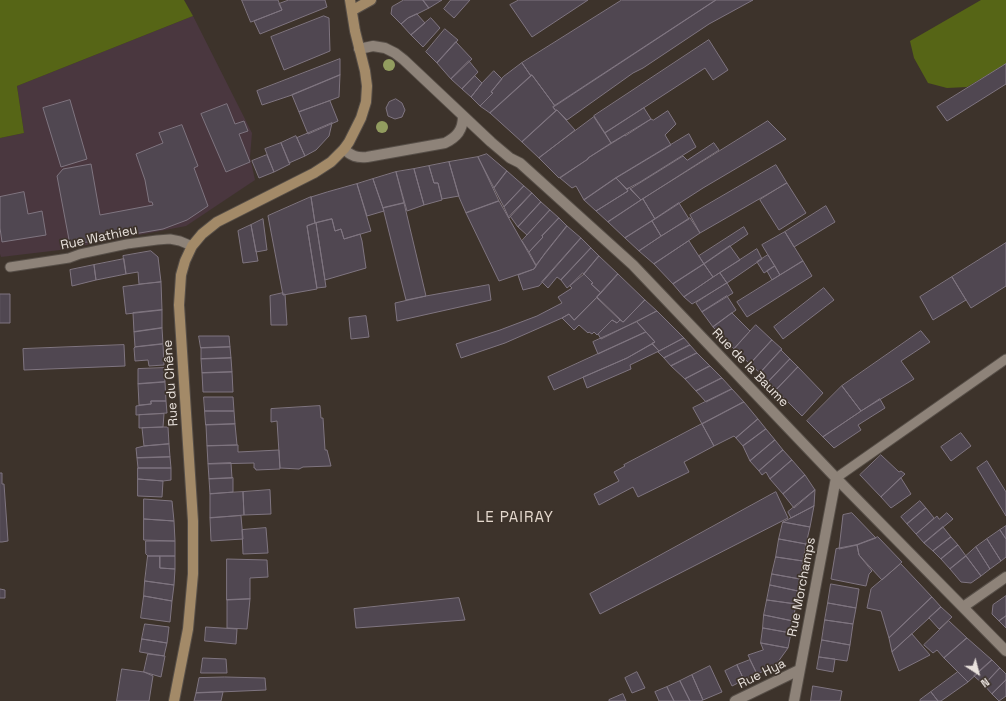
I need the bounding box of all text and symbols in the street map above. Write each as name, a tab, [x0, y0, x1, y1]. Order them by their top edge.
street label: Rue Wathieu	[59, 222, 139, 254]
street label: Rue de la Baume	[708, 325, 792, 411]
street label: Rue du Chêne	[160, 339, 182, 427]
district label: LE PAIRAY	[476, 509, 554, 527]
street label: Rue Morchamps	[785, 536, 819, 638]
north arrow	[958, 653, 998, 693]
street label: Rue Hya	[736, 656, 788, 692]
text: N	[978, 675, 992, 691]

